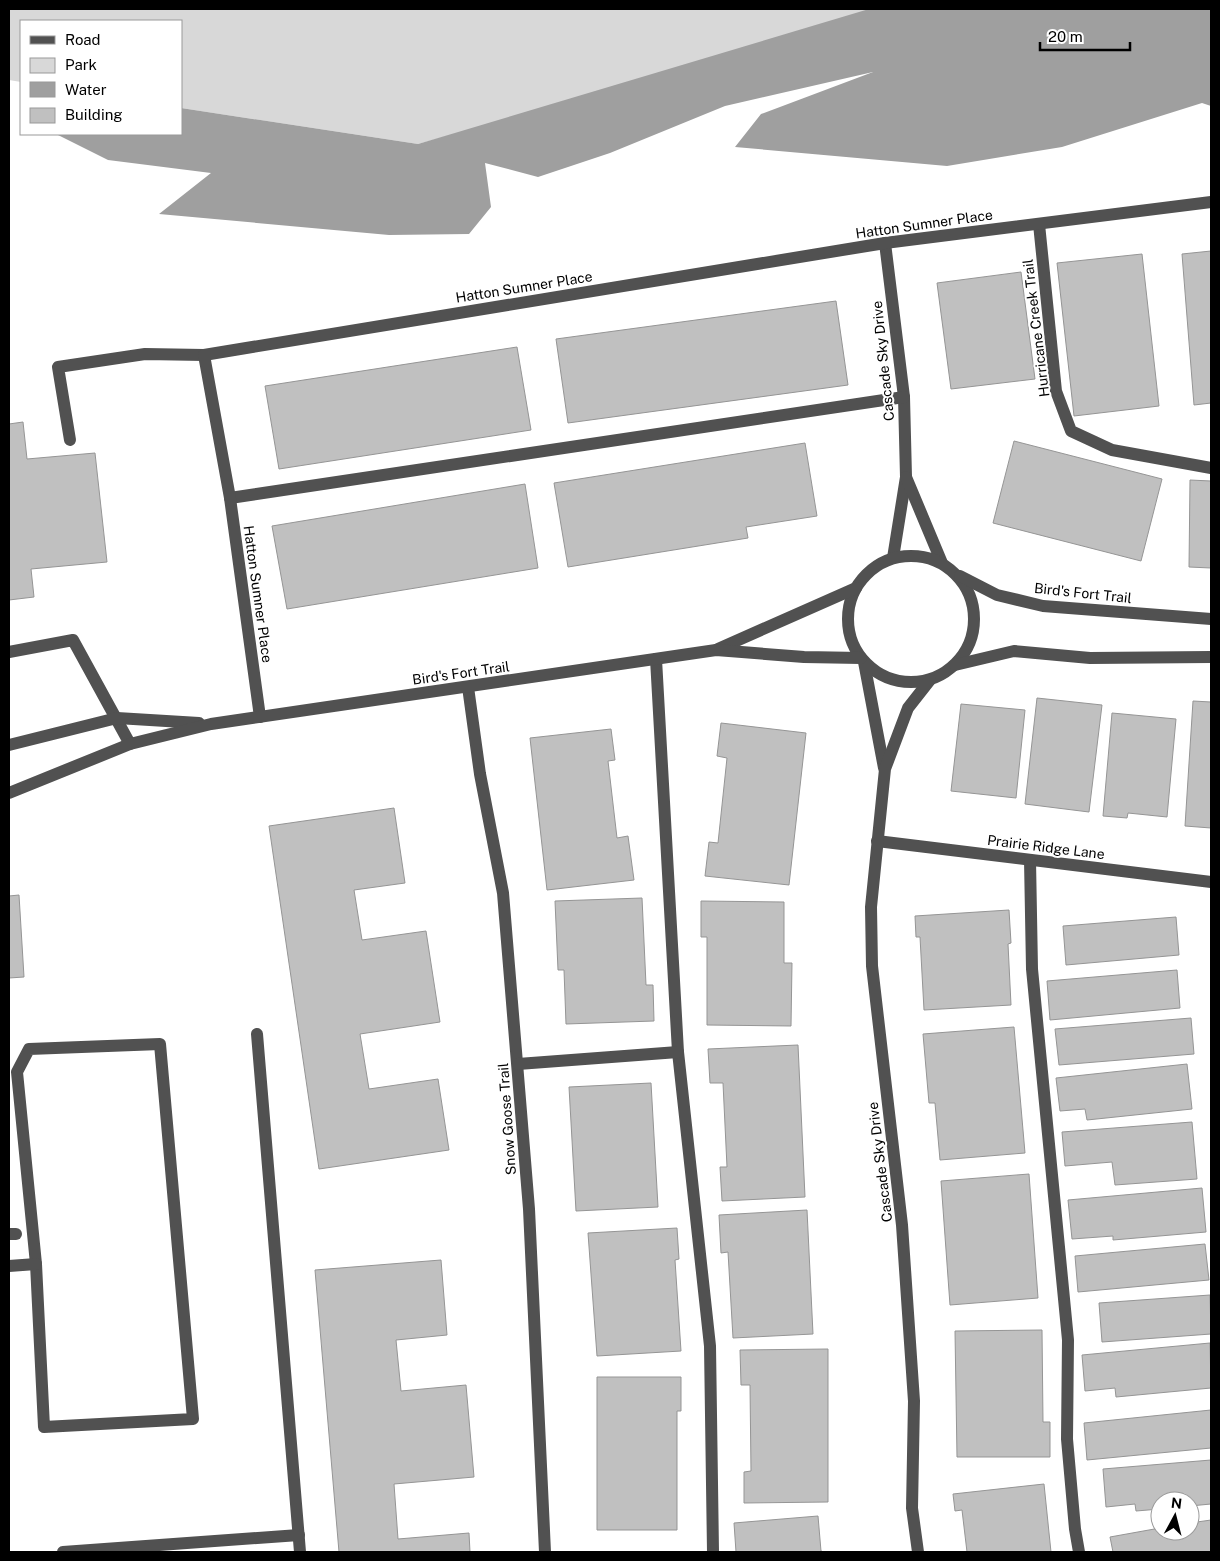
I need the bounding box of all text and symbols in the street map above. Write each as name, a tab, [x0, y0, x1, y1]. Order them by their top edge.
legend	[20, 20, 182, 135]
scale bar	[1040, 20, 1130, 52]
text: 20 m	[1048, 28, 1083, 45]
text: Road	[65, 31, 101, 48]
text: Park	[65, 56, 97, 73]
text: Water	[65, 81, 107, 98]
text: Building	[65, 106, 123, 123]
street label: Hatton Sumner Place	[854, 206, 994, 242]
street label: Hurricane Creek Trail	[1020, 258, 1052, 398]
street label: Hatton Sumner Place	[454, 268, 594, 306]
street label: Cascade Sky Drive	[869, 300, 897, 422]
street label: Hatton Sumner Place	[240, 524, 276, 664]
street label: Bird's Fort Trail	[1033, 580, 1133, 606]
street label: Bird's Fort Trail	[411, 658, 511, 688]
street label: Prairie Ridge Lane	[986, 832, 1106, 862]
street label: Snow Goose Trail	[495, 1062, 519, 1176]
street label: Cascade Sky Drive	[865, 1101, 895, 1223]
north arrow	[1150, 1491, 1200, 1541]
text: N	[1170, 1494, 1183, 1512]

